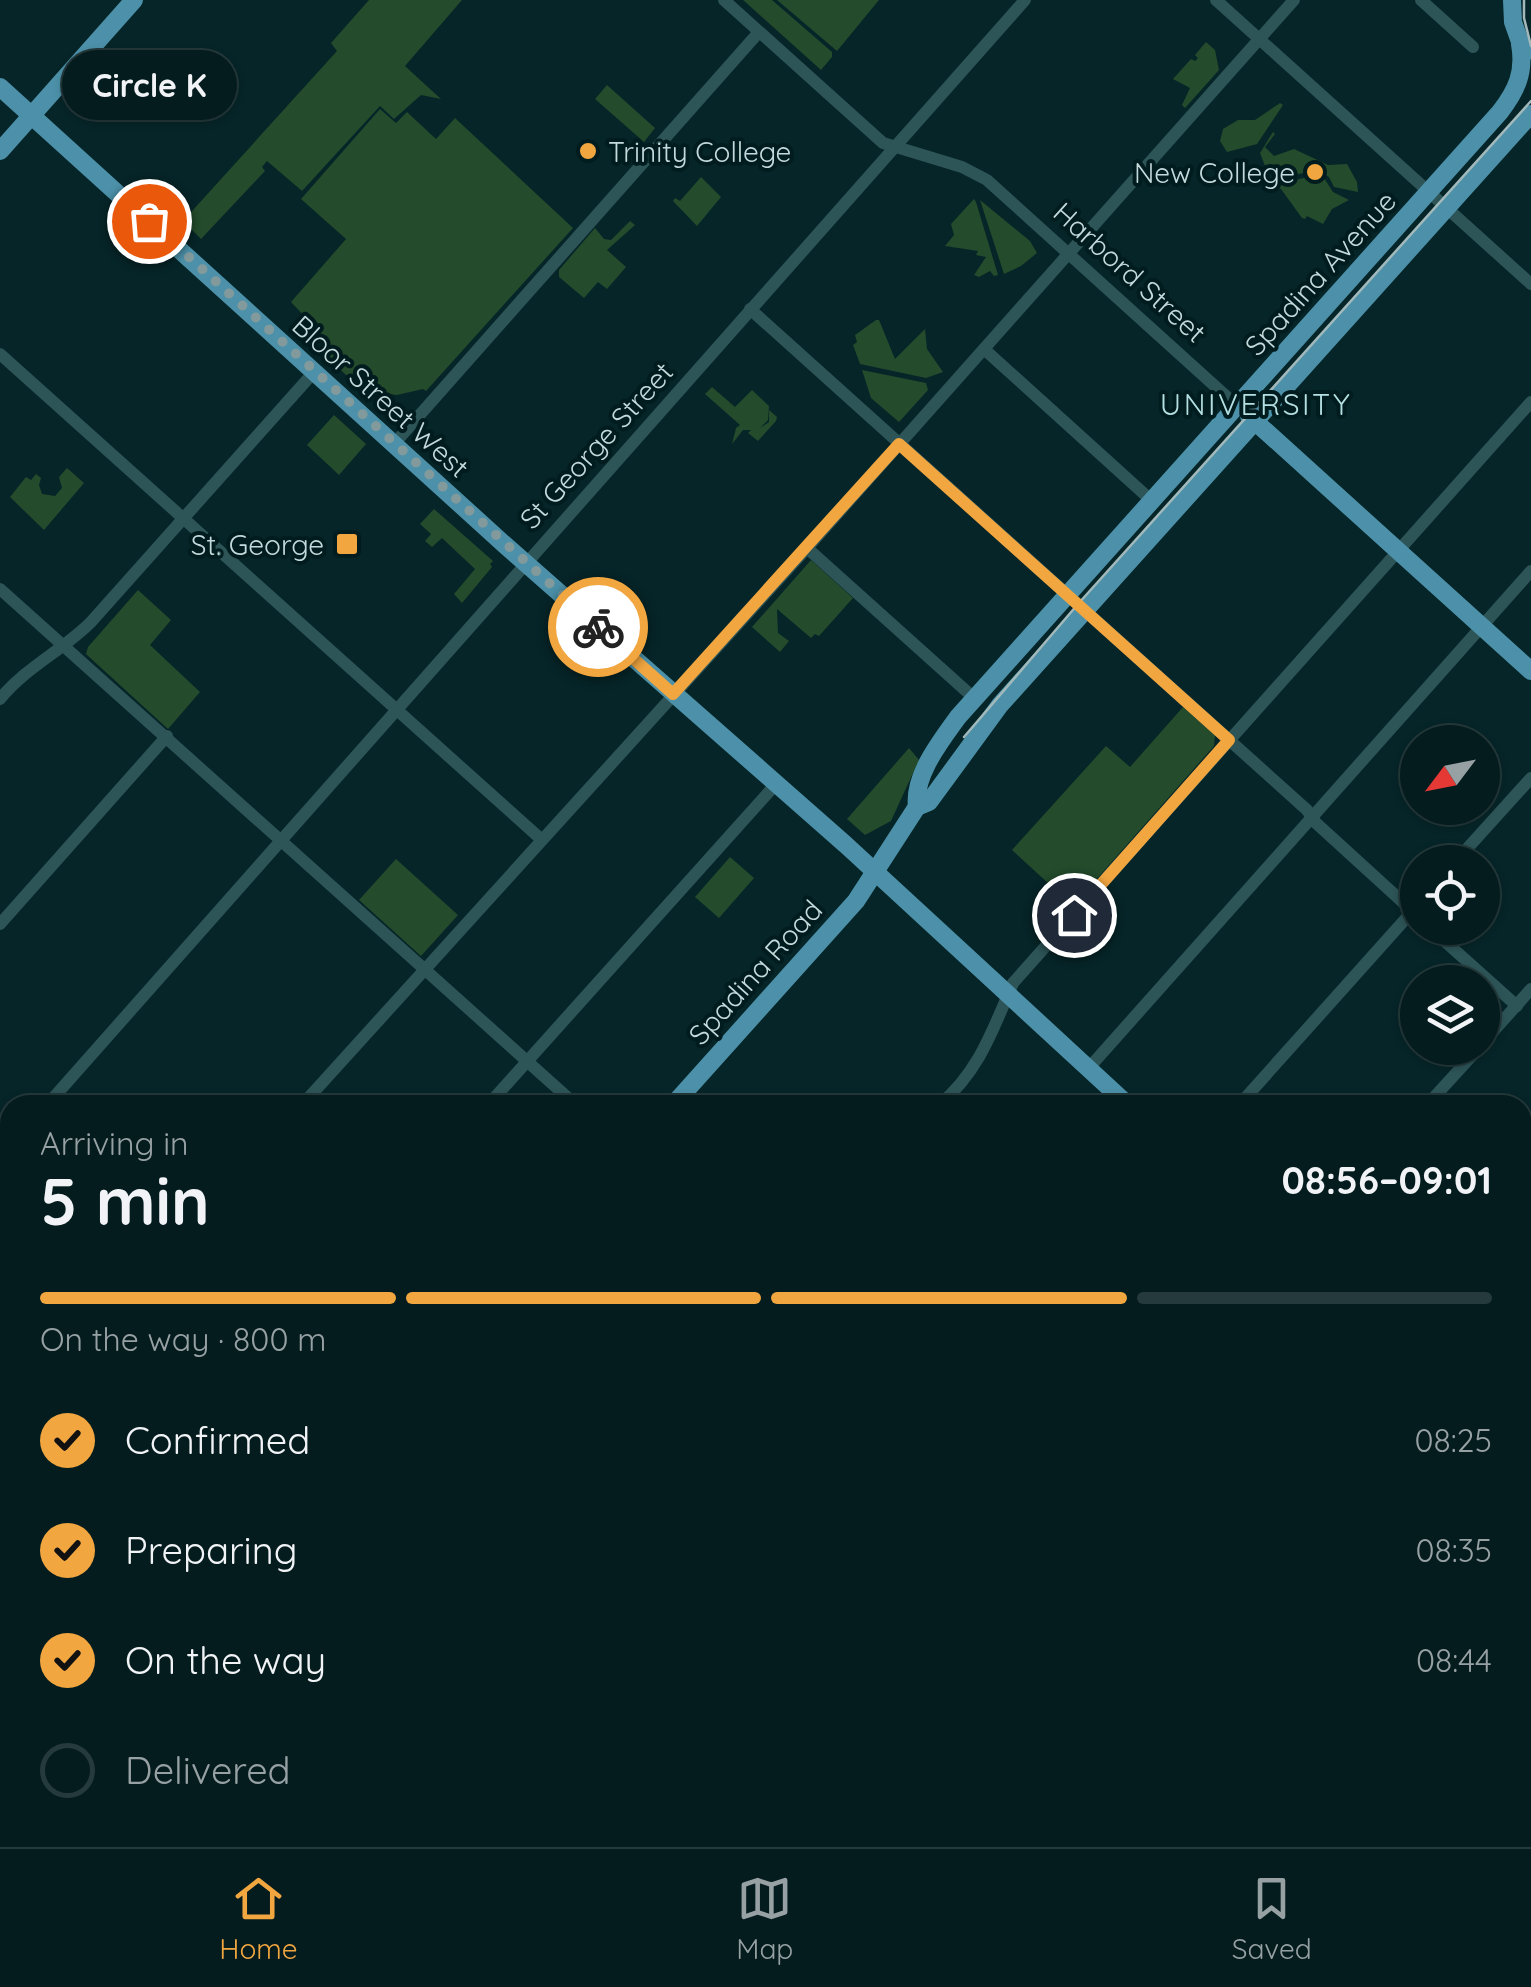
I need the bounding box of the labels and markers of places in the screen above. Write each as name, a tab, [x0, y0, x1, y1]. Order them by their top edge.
callout: Circle K	[62, 51, 236, 121]
place label: Trinity College	[608, 134, 791, 169]
marker: Trinity College	[577, 140, 599, 162]
place label: New College	[1134, 155, 1295, 190]
marker: New College	[1304, 161, 1326, 183]
pin	[107, 179, 192, 264]
place label: St. George	[191, 527, 324, 562]
marker: St. George	[334, 531, 360, 557]
pin	[1032, 873, 1117, 958]

